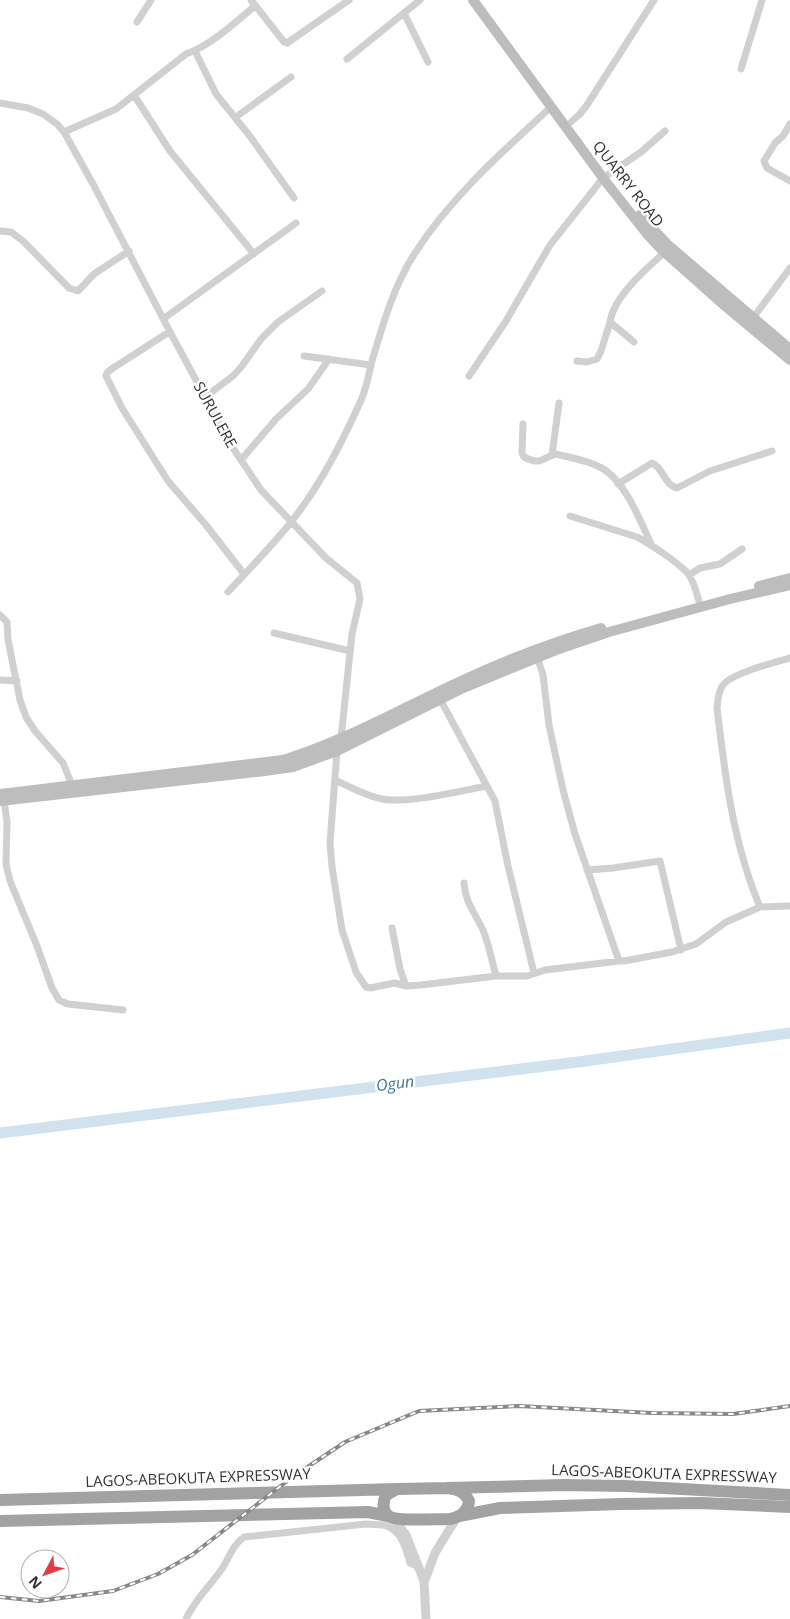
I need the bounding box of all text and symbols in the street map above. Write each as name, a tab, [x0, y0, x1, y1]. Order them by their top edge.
street label: QUARRY ROAD	[589, 136, 669, 231]
street label: SURULERE	[189, 378, 242, 451]
water label: Ogun	[375, 1070, 415, 1096]
street label: LAGOS-ABEOKUTA EXPRESSWAY	[551, 1459, 778, 1487]
street label: LAGOS-ABEOKUTA EXPRESSWAY	[85, 1463, 312, 1491]
north arrow	[20, 1549, 70, 1599]
text: N	[24, 1572, 46, 1593]

